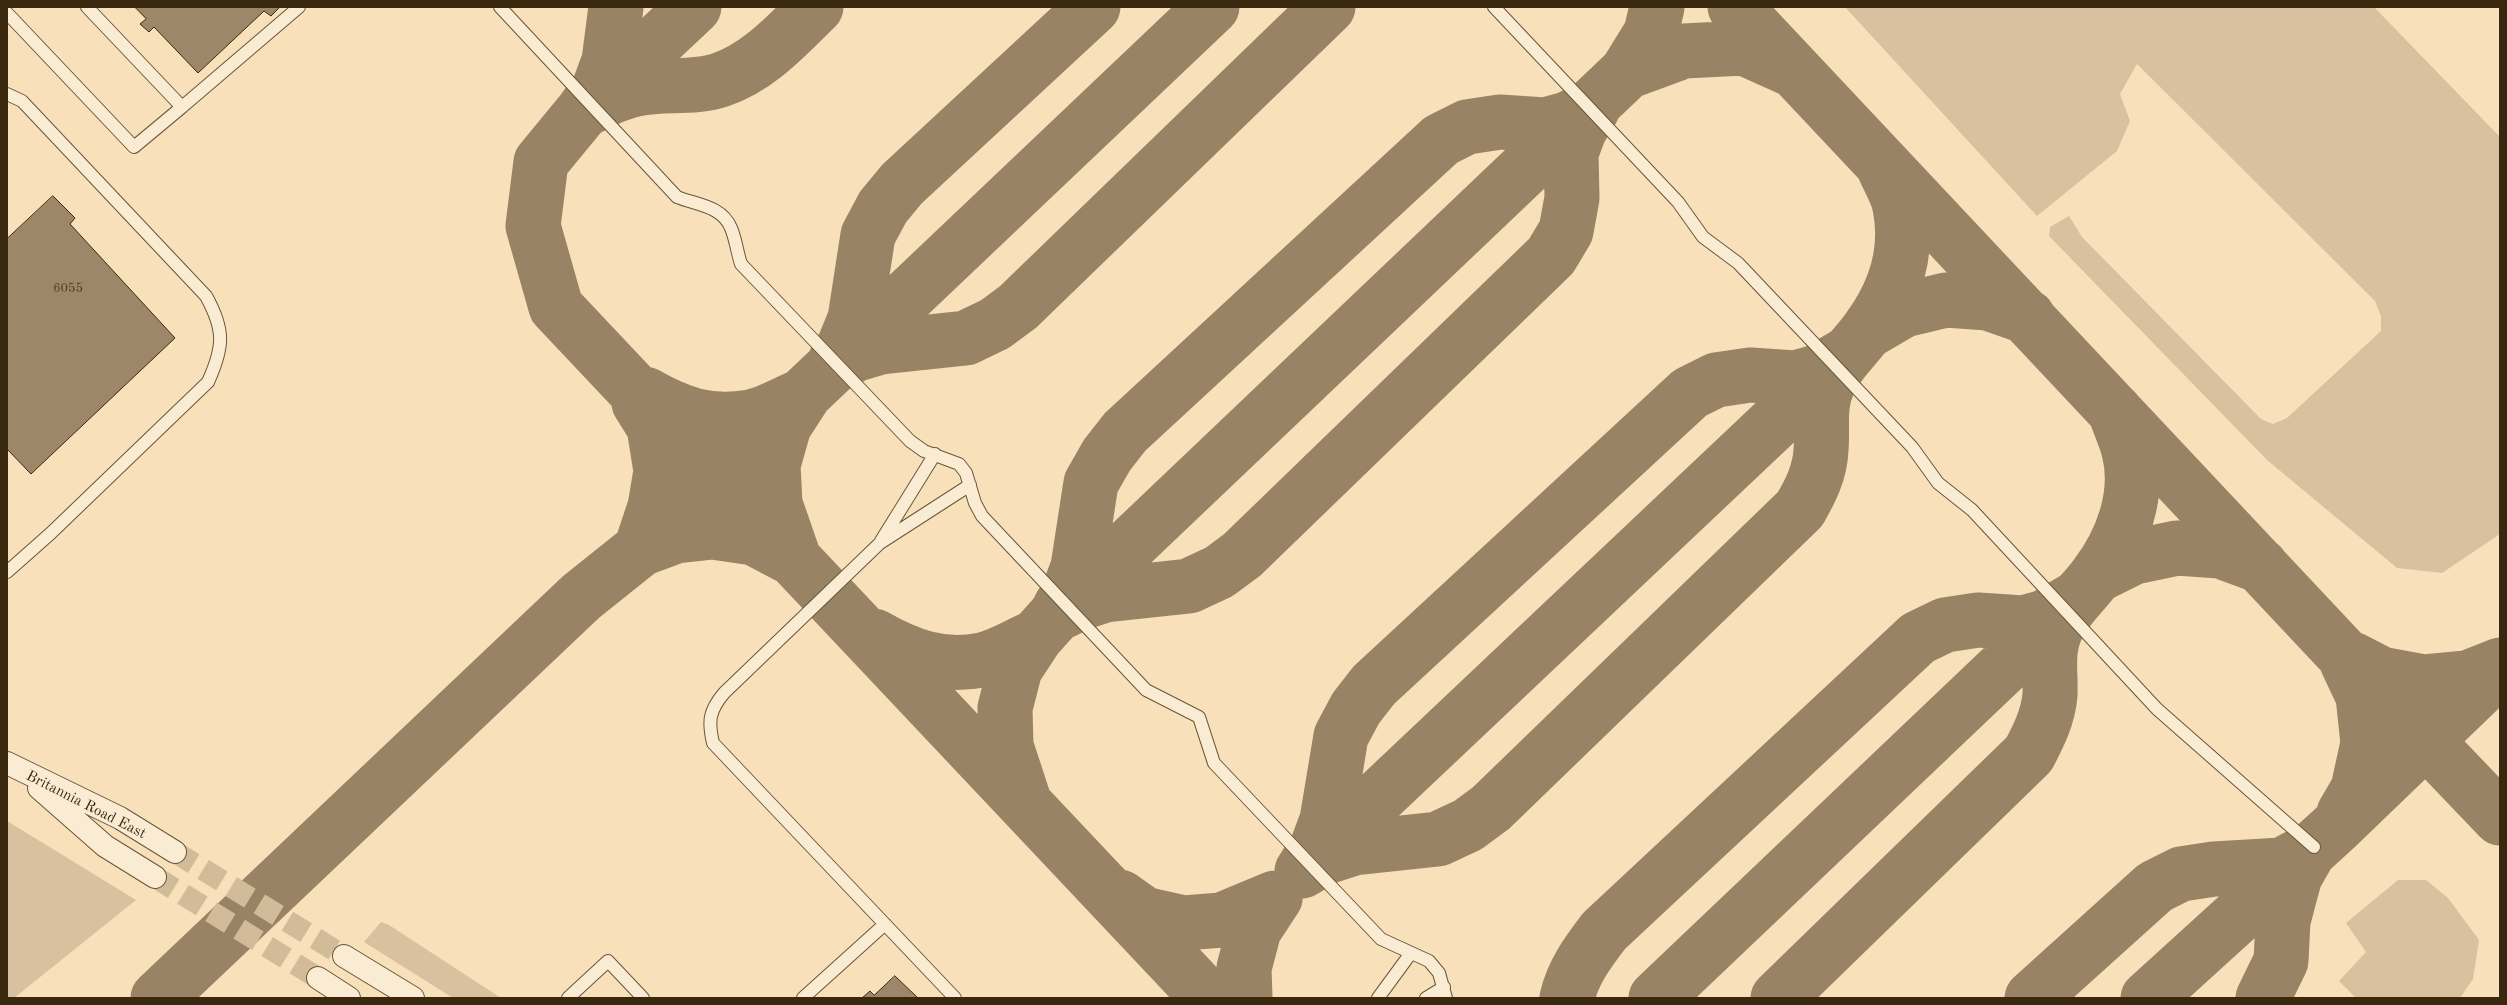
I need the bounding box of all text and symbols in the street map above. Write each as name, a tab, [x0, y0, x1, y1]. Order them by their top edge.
house number: 6055	[53, 281, 83, 297]
street label: Britannia Road East	[23, 767, 149, 843]

